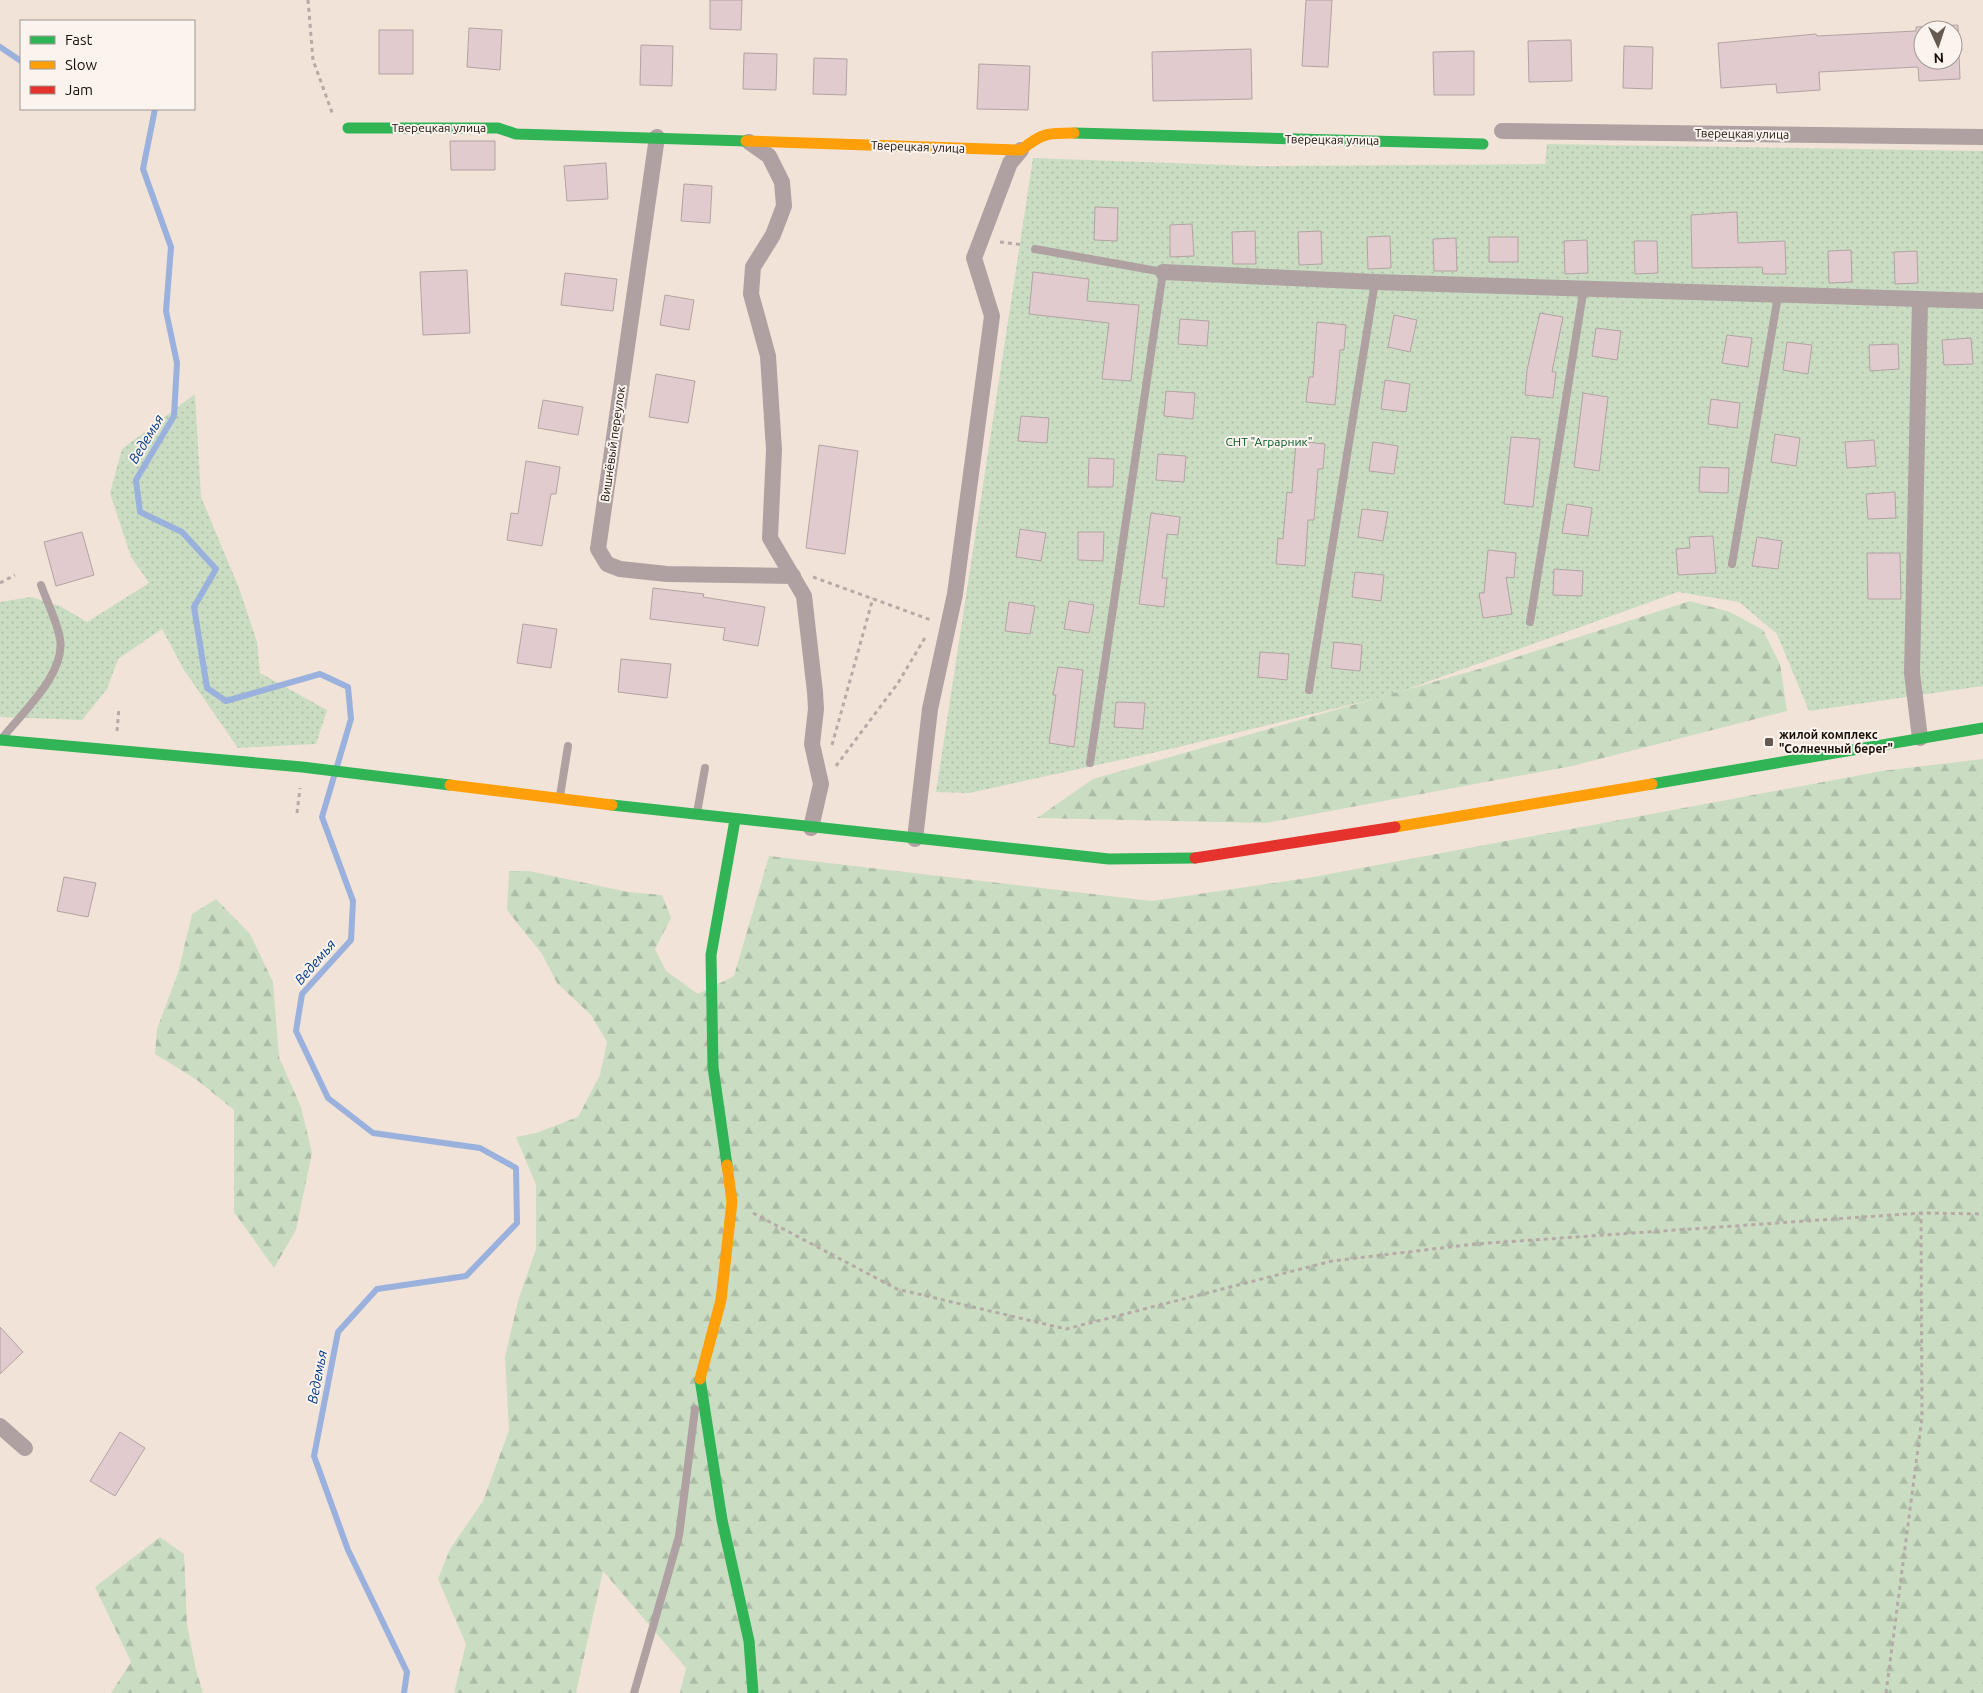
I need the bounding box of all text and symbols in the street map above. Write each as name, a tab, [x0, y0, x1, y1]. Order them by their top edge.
legend	[20, 20, 195, 110]
north arrow	[1913, 20, 1963, 70]
text: Fast	[65, 31, 93, 48]
text: N	[1933, 50, 1944, 66]
text: Slow	[65, 56, 98, 73]
text: Jam	[65, 81, 93, 98]
street label: Тверецкая улица	[392, 121, 486, 134]
street label: Тверецкая улица	[1695, 126, 1789, 141]
street label: Тверецкая улица	[1285, 132, 1379, 147]
street label: Тверецкая улица	[871, 138, 965, 155]
street label: Вишнёвый переулок	[598, 385, 627, 502]
water label: Ведемья	[125, 412, 167, 466]
park label: СНТ "Аграрник"	[1225, 435, 1313, 448]
place label: жилой комплекс "Солнечный берег"	[1779, 728, 1893, 755]
marker: жилой комплекс "Солнечный берег"	[1763, 736, 1775, 748]
water label: Ведемья	[291, 936, 339, 988]
water label: Ведемья	[304, 1349, 330, 1405]

